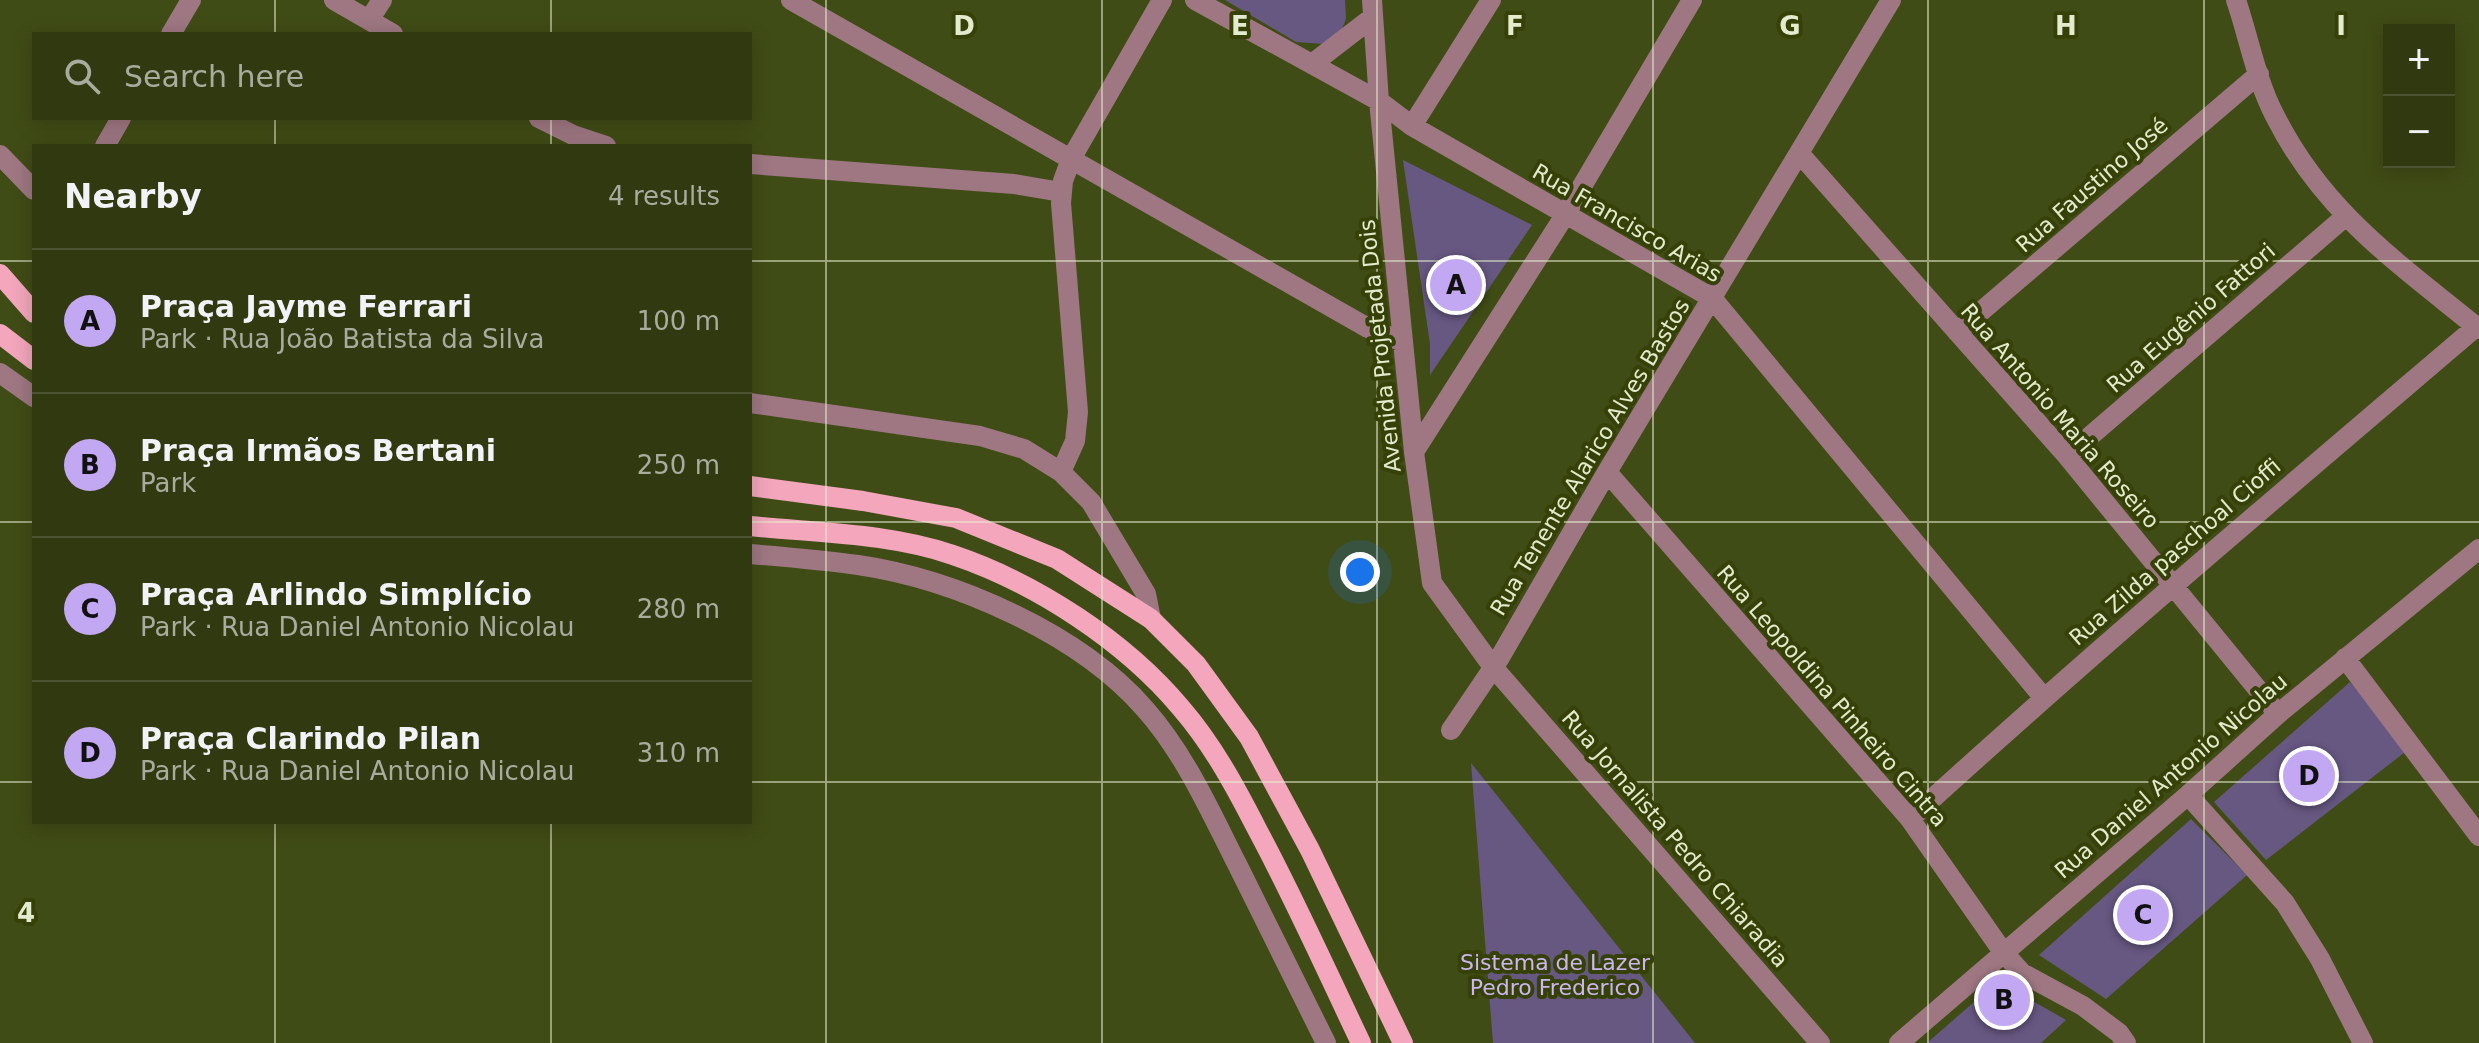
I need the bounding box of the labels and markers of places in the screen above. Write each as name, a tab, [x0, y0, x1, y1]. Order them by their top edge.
pin: A	[1430, 255, 1482, 315]
pin: D	[2283, 746, 2335, 806]
pin: C	[2117, 885, 2169, 945]
pin: B	[1978, 970, 2030, 1030]

